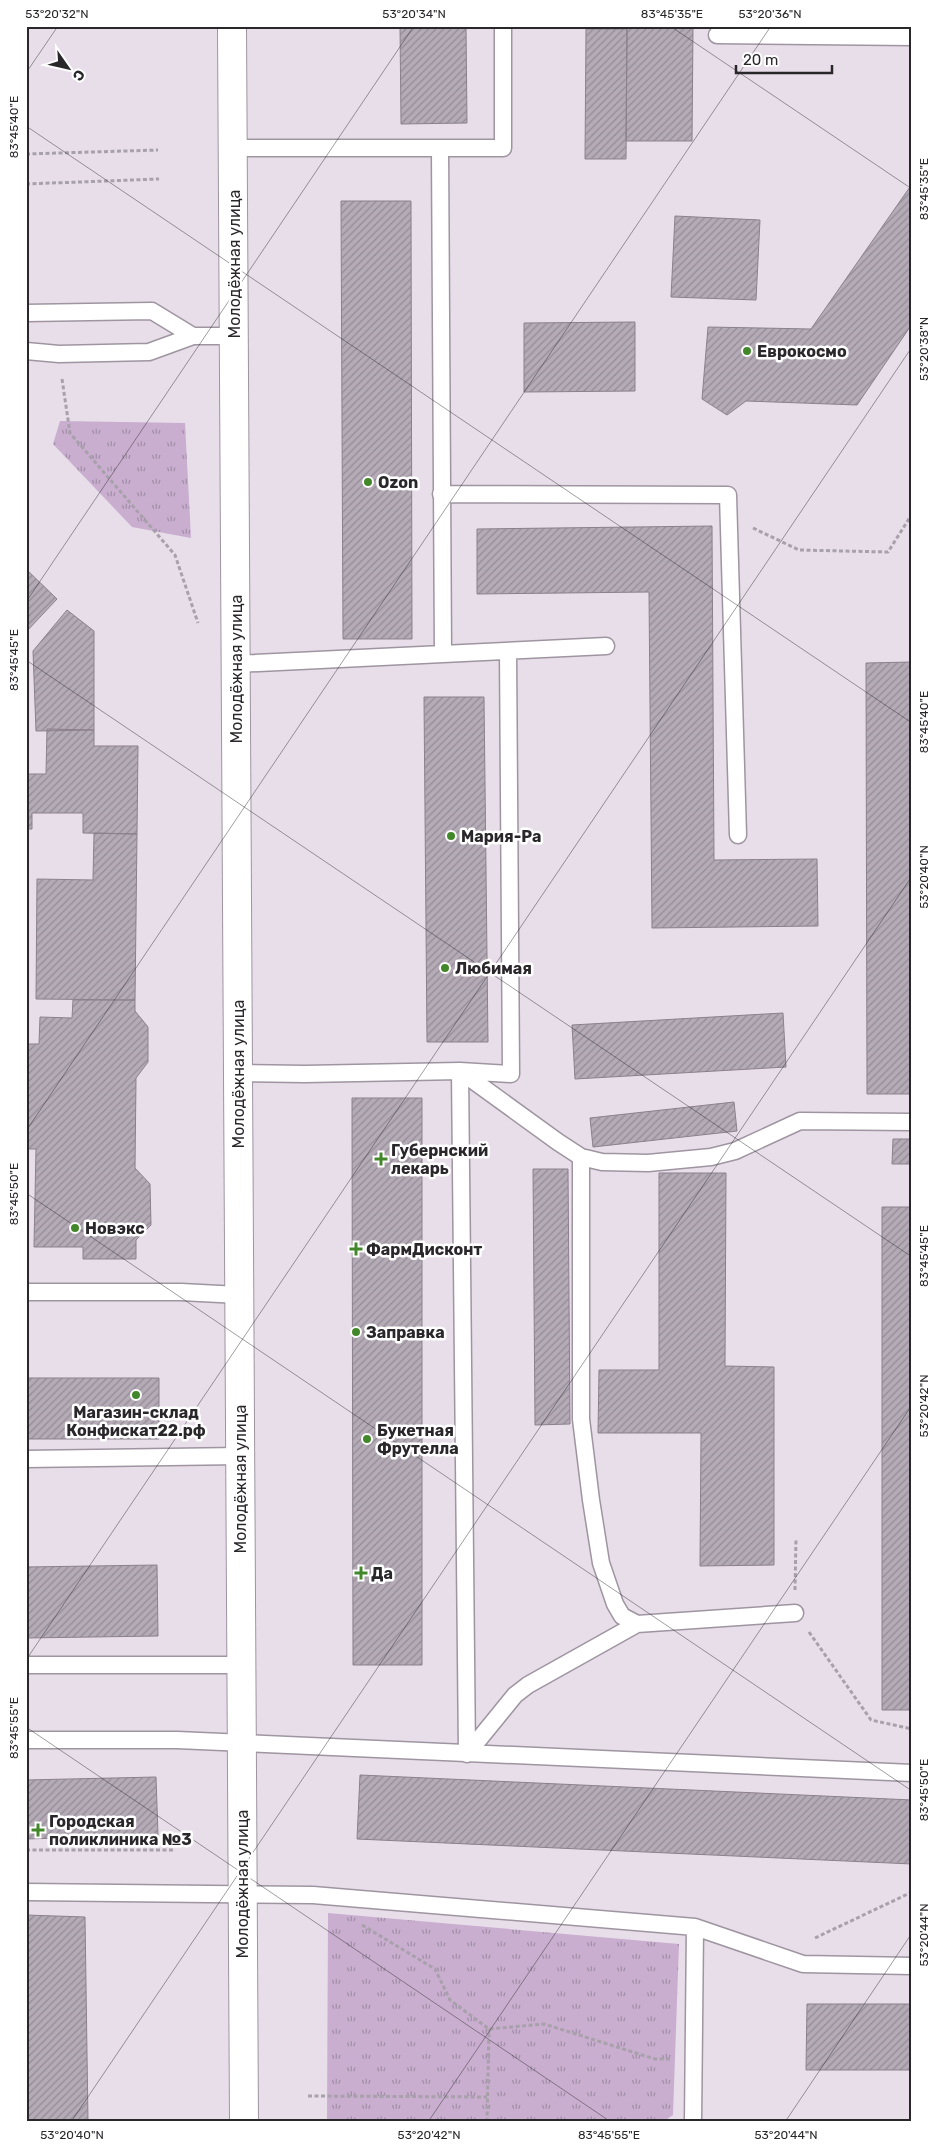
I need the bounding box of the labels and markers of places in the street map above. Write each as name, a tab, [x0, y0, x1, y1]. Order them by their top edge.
place label: Еврокосмо	[757, 342, 847, 361]
marker: Еврокосмо	[741, 345, 753, 357]
place label: Ozon	[378, 473, 418, 492]
marker: Ozon	[362, 476, 374, 488]
place label: Мария-Ра	[461, 827, 542, 846]
marker: Мария-Ра	[445, 830, 457, 842]
place label: Любимая	[455, 959, 532, 978]
marker: Любимая	[439, 962, 451, 974]
place label: Губернский лекарь	[391, 1141, 488, 1178]
marker: Губернский лекарь	[375, 1153, 387, 1165]
place label: Новэкс	[85, 1219, 145, 1238]
marker: Новэкс	[69, 1222, 81, 1234]
place label: ФармДисконт	[366, 1240, 482, 1259]
marker: ФармДисконт	[350, 1243, 362, 1255]
place label: Заправка	[366, 1323, 445, 1342]
marker: Заправка	[350, 1326, 362, 1338]
marker: Магазин-склад Конфискат22.рф	[130, 1389, 142, 1401]
place label: Магазин-склад Конфискат22.рф	[66, 1403, 206, 1440]
place label: Букетная Фрутелла	[377, 1421, 459, 1458]
marker: Букетная Фрутелла	[361, 1433, 373, 1445]
place label: Да	[371, 1564, 393, 1583]
marker: Да	[355, 1567, 367, 1579]
place label: Городская поликлиника №3	[49, 1812, 192, 1849]
marker: Городская поликлиника №3	[31, 1823, 45, 1837]

